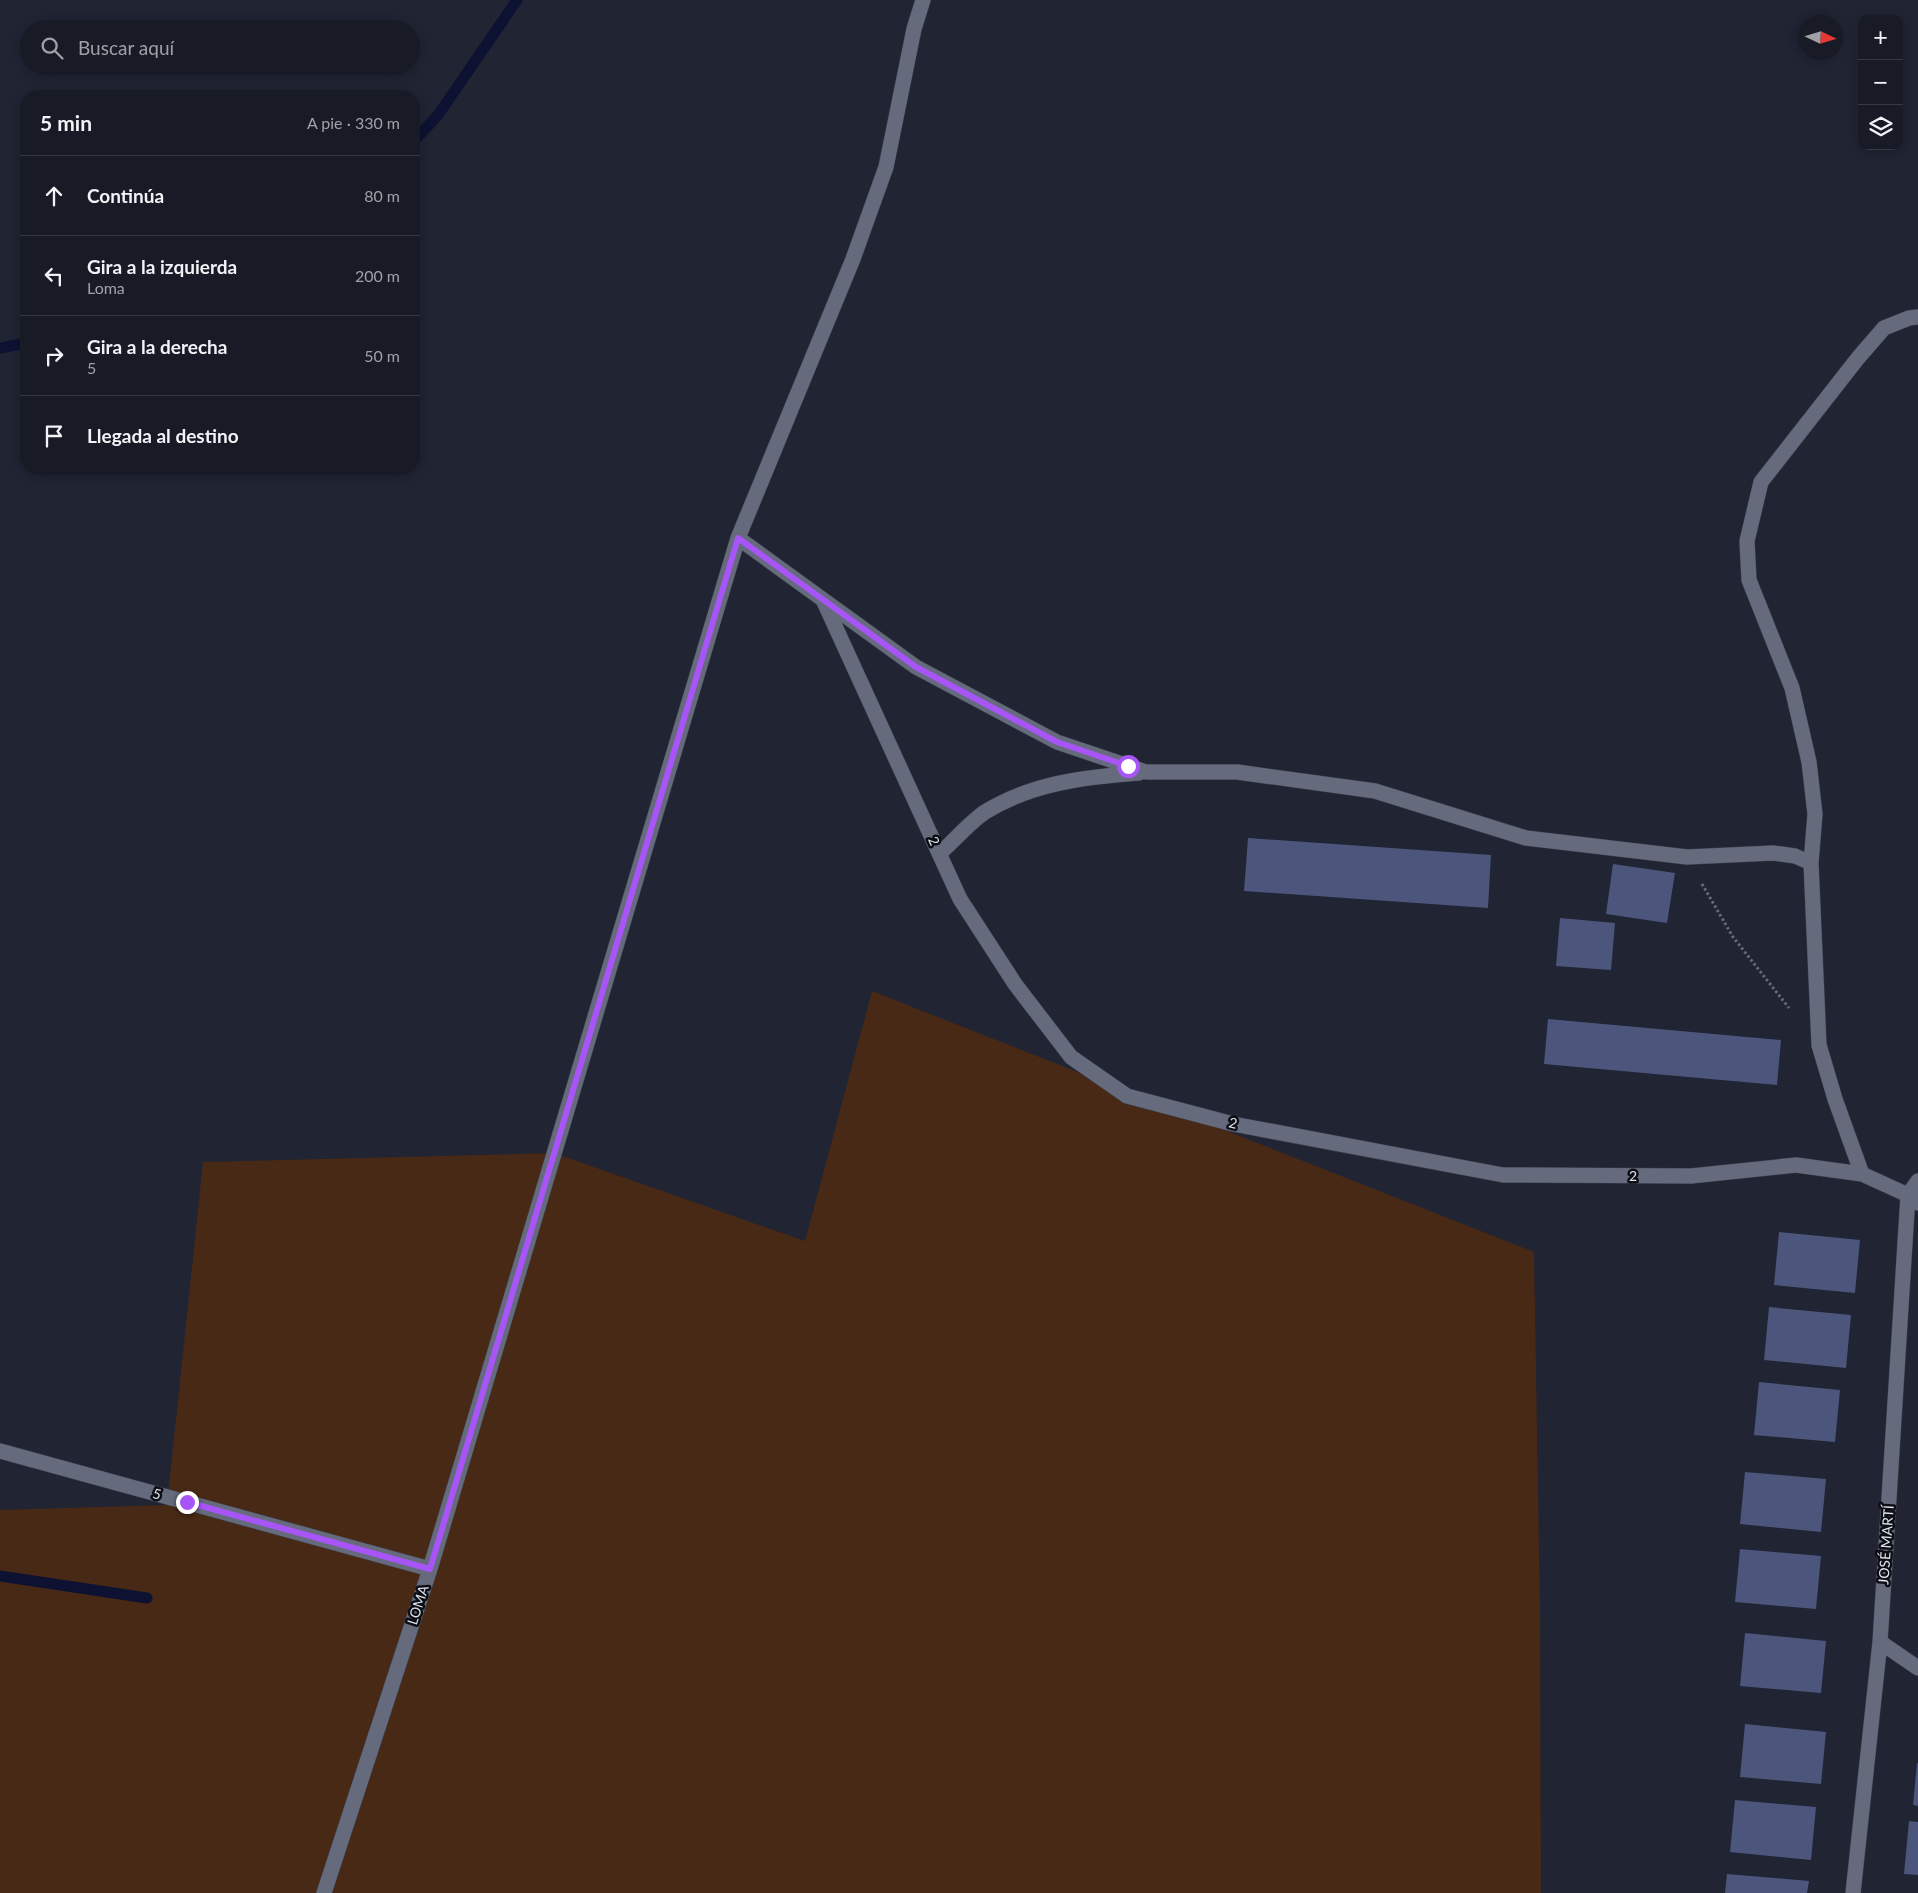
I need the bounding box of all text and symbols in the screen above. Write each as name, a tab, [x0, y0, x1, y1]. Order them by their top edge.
north arrow	[1798, 15, 1843, 60]
map controls	[1858, 15, 1903, 150]
button: +	[1858, 15, 1903, 60]
search box	[20, 20, 420, 75]
icon: search	[38, 34, 66, 62]
text: Buscar aquí	[78, 36, 174, 59]
button: −	[1858, 60, 1903, 105]
button: layers	[1858, 105, 1903, 150]
text: 5 min	[40, 110, 92, 135]
text: A pie · 330 m	[307, 113, 400, 132]
icon: ahead	[40, 182, 68, 210]
text: Continúa	[87, 184, 164, 207]
text: 80 m	[364, 186, 400, 205]
text: Gira a la izquierda	[87, 255, 237, 278]
icon: left	[40, 262, 68, 290]
text: 200 m	[355, 266, 400, 285]
text: Loma	[87, 278, 125, 297]
text: Gira a la derecha	[87, 335, 227, 358]
icon: right	[40, 342, 68, 370]
text: 50 m	[364, 346, 400, 365]
text: 5	[87, 358, 96, 377]
icon: arrive	[40, 422, 68, 450]
text: Llegada al destino	[87, 424, 239, 447]
route start	[1117, 755, 1140, 778]
street label: 2	[925, 834, 944, 848]
street label: 2	[1227, 1113, 1239, 1132]
street label: 2	[1629, 1167, 1637, 1184]
street label: 5	[151, 1484, 163, 1503]
route end	[176, 1491, 199, 1514]
street label: JOSÉ MARTÍ	[1874, 1504, 1897, 1585]
street label: LOMA	[403, 1583, 432, 1627]

